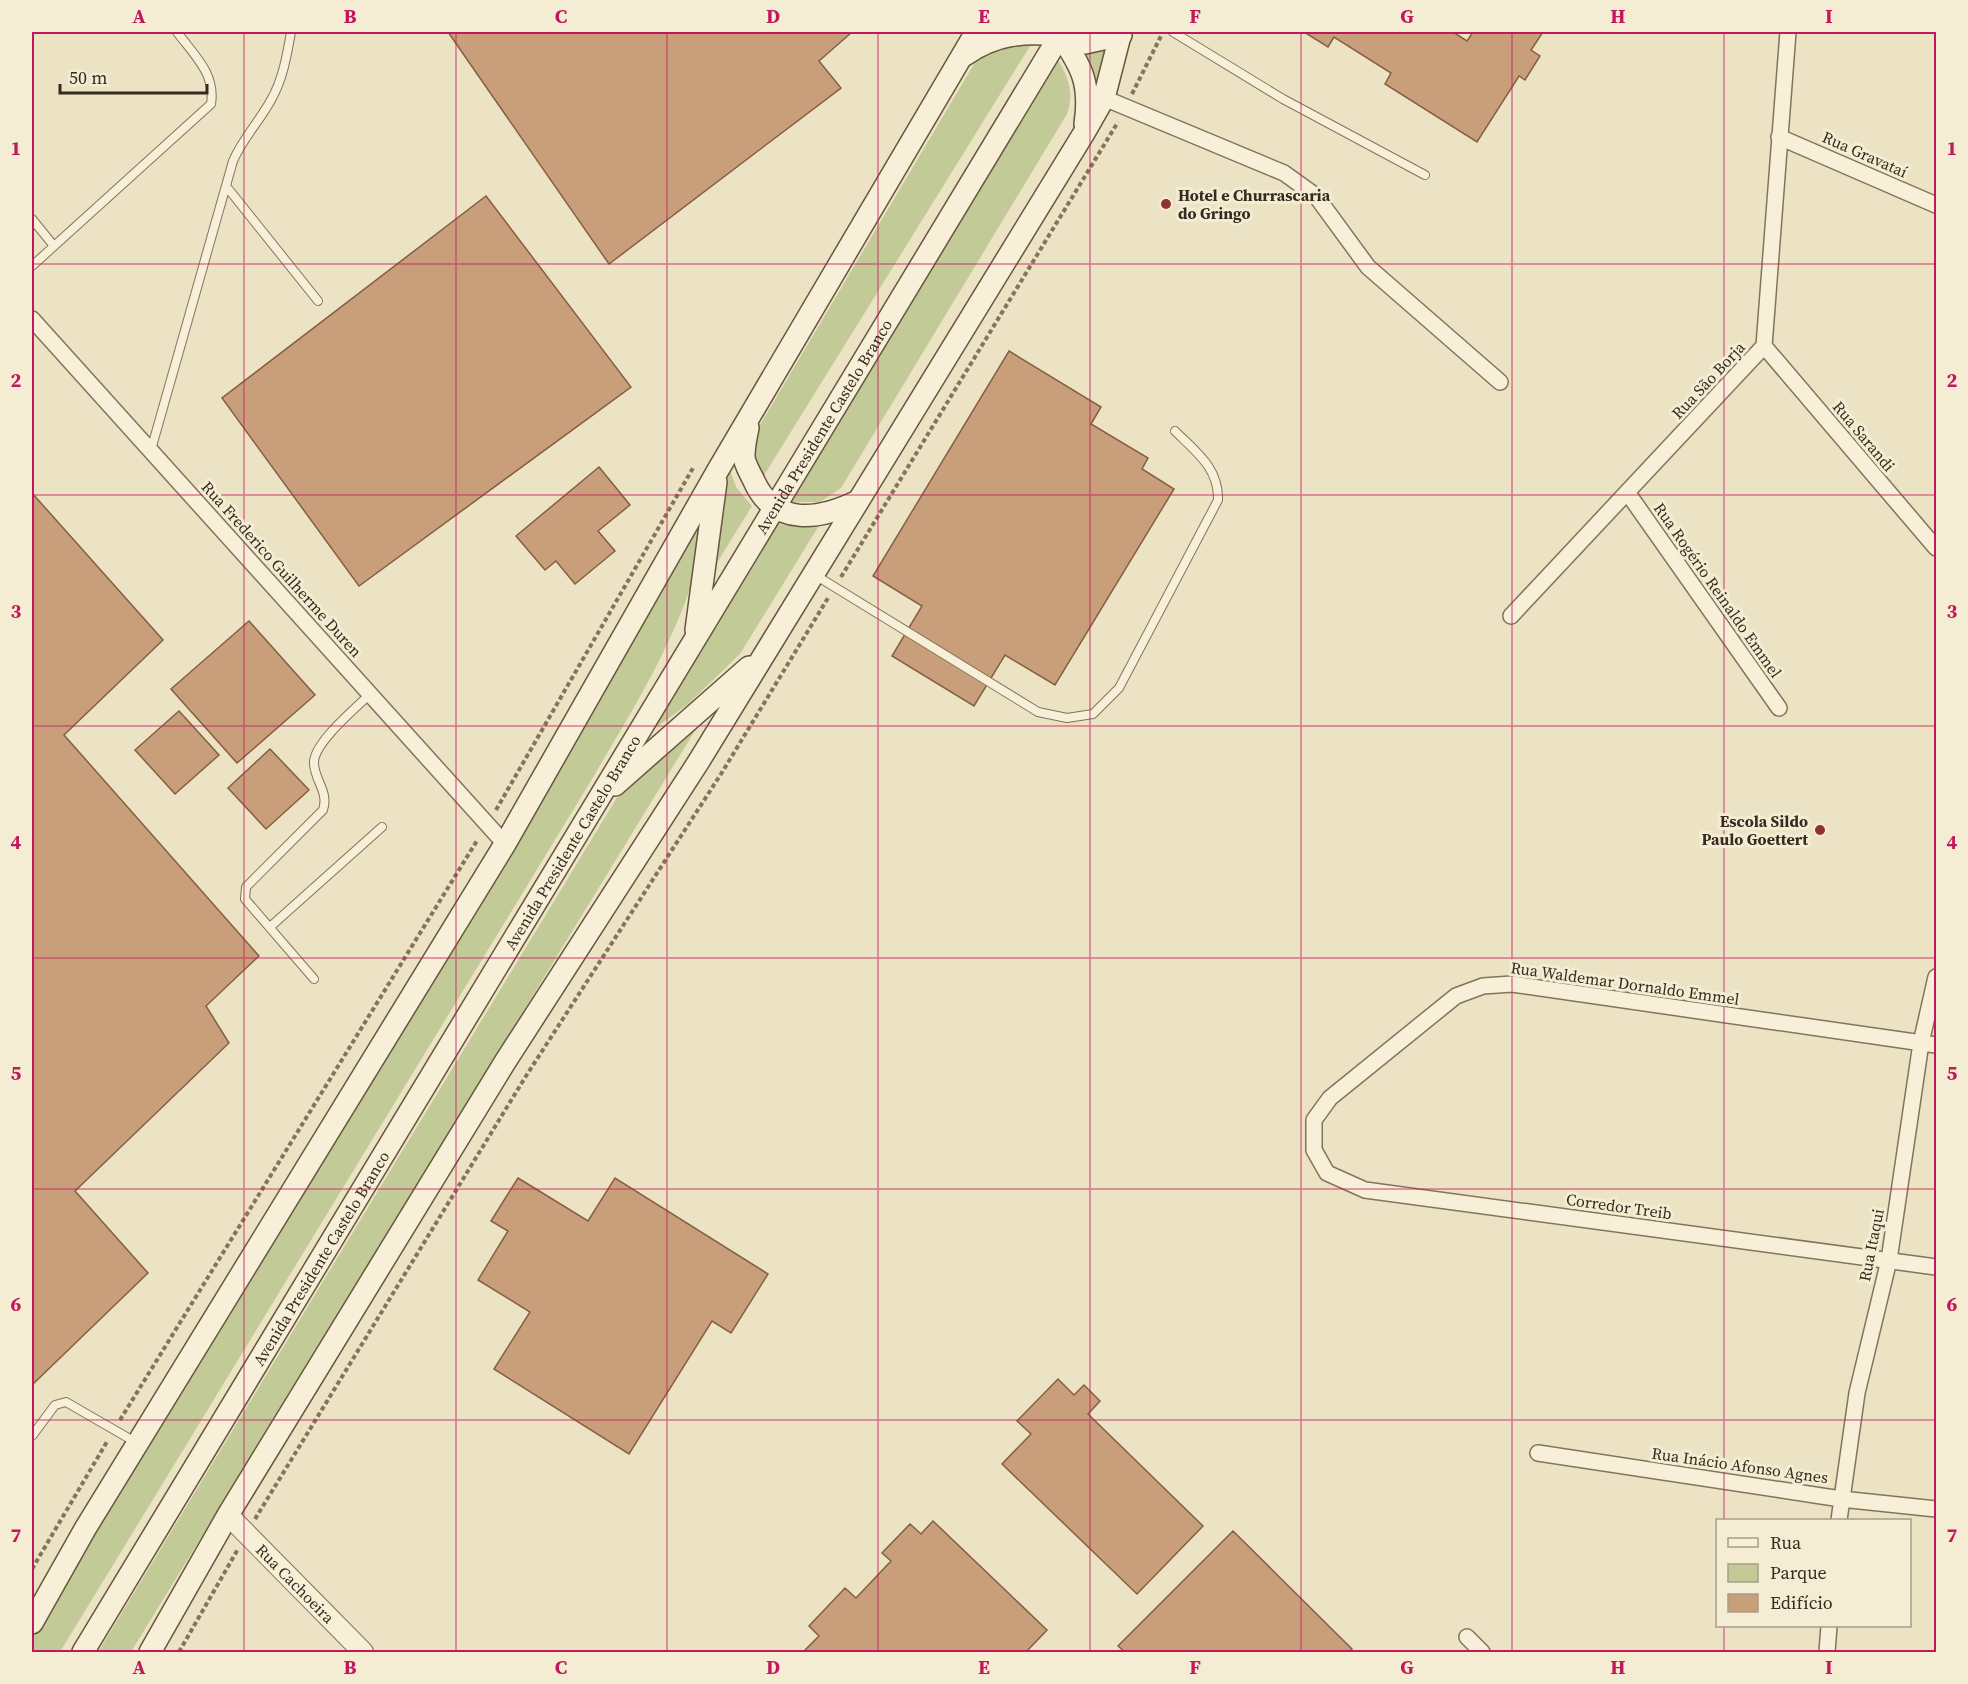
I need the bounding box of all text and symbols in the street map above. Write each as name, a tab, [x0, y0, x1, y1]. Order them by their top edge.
text: A	[132, 2, 146, 30]
text: B	[343, 2, 357, 30]
text: C	[555, 2, 567, 30]
text: D	[766, 2, 780, 30]
text: E	[978, 2, 990, 30]
text: F	[1189, 2, 1201, 30]
text: G	[1400, 2, 1414, 30]
text: H	[1610, 2, 1626, 30]
text: I	[1825, 2, 1833, 30]
scale bar	[60, 57, 207, 95]
text: 50 m	[69, 65, 107, 90]
street label: Rua Gravataí	[1819, 125, 1911, 183]
text: 1	[11, 134, 21, 162]
text: 1	[1947, 134, 1957, 162]
place label: Hotel e Churrascaria do Gringo	[1178, 184, 1331, 224]
marker: Hotel e Churrascaria do Gringo	[1159, 197, 1173, 211]
street label: Avenida Presidente Castelo Branco	[750, 315, 897, 538]
street label: Rua São Borja	[1666, 336, 1750, 424]
text: 2	[11, 366, 22, 394]
text: 2	[1947, 366, 1958, 394]
street label: Rua Sarandi	[1828, 396, 1900, 476]
street label: Rua Frederico Guilherme Duren	[197, 476, 367, 662]
street label: Rua Rogério Reinaldo Emmel	[1649, 498, 1787, 682]
text: 3	[11, 597, 22, 625]
text: 3	[1947, 597, 1958, 625]
street label: Avenida Presidente Castelo Branco	[499, 731, 646, 954]
place label: Escola Sildo Paulo Goettert	[1702, 810, 1808, 850]
marker: Escola Sildo Paulo Goettert	[1813, 823, 1827, 837]
text: 4	[11, 828, 22, 856]
text: 4	[1947, 828, 1958, 856]
street label: Rua Waldemar Dornaldo Emmel	[1509, 956, 1741, 1010]
text: 5	[11, 1059, 22, 1087]
text: 5	[1947, 1059, 1958, 1087]
street label: Avenida Presidente Castelo Branco	[248, 1147, 394, 1370]
street label: Corredor Treib	[1565, 1188, 1673, 1224]
street label: Rua Itaqui	[1853, 1207, 1889, 1283]
text: 6	[11, 1290, 22, 1318]
text: 6	[1947, 1290, 1958, 1318]
street label: Rua Inácio Afonso Agnes	[1650, 1442, 1830, 1488]
legend	[1716, 1519, 1911, 1627]
text: 7	[11, 1521, 22, 1549]
text: 7	[1947, 1521, 1958, 1549]
text: Rua	[1770, 1530, 1802, 1555]
street label: Rua Cachoeira	[251, 1539, 340, 1629]
text: Parque	[1770, 1560, 1827, 1585]
text: Edifício	[1770, 1590, 1833, 1615]
text: A	[132, 1653, 146, 1681]
text: B	[343, 1653, 357, 1681]
text: C	[555, 1653, 567, 1681]
text: D	[766, 1653, 780, 1681]
text: E	[978, 1653, 990, 1681]
text: F	[1189, 1653, 1201, 1681]
text: G	[1400, 1653, 1414, 1681]
text: H	[1610, 1653, 1626, 1681]
text: I	[1825, 1653, 1833, 1681]

